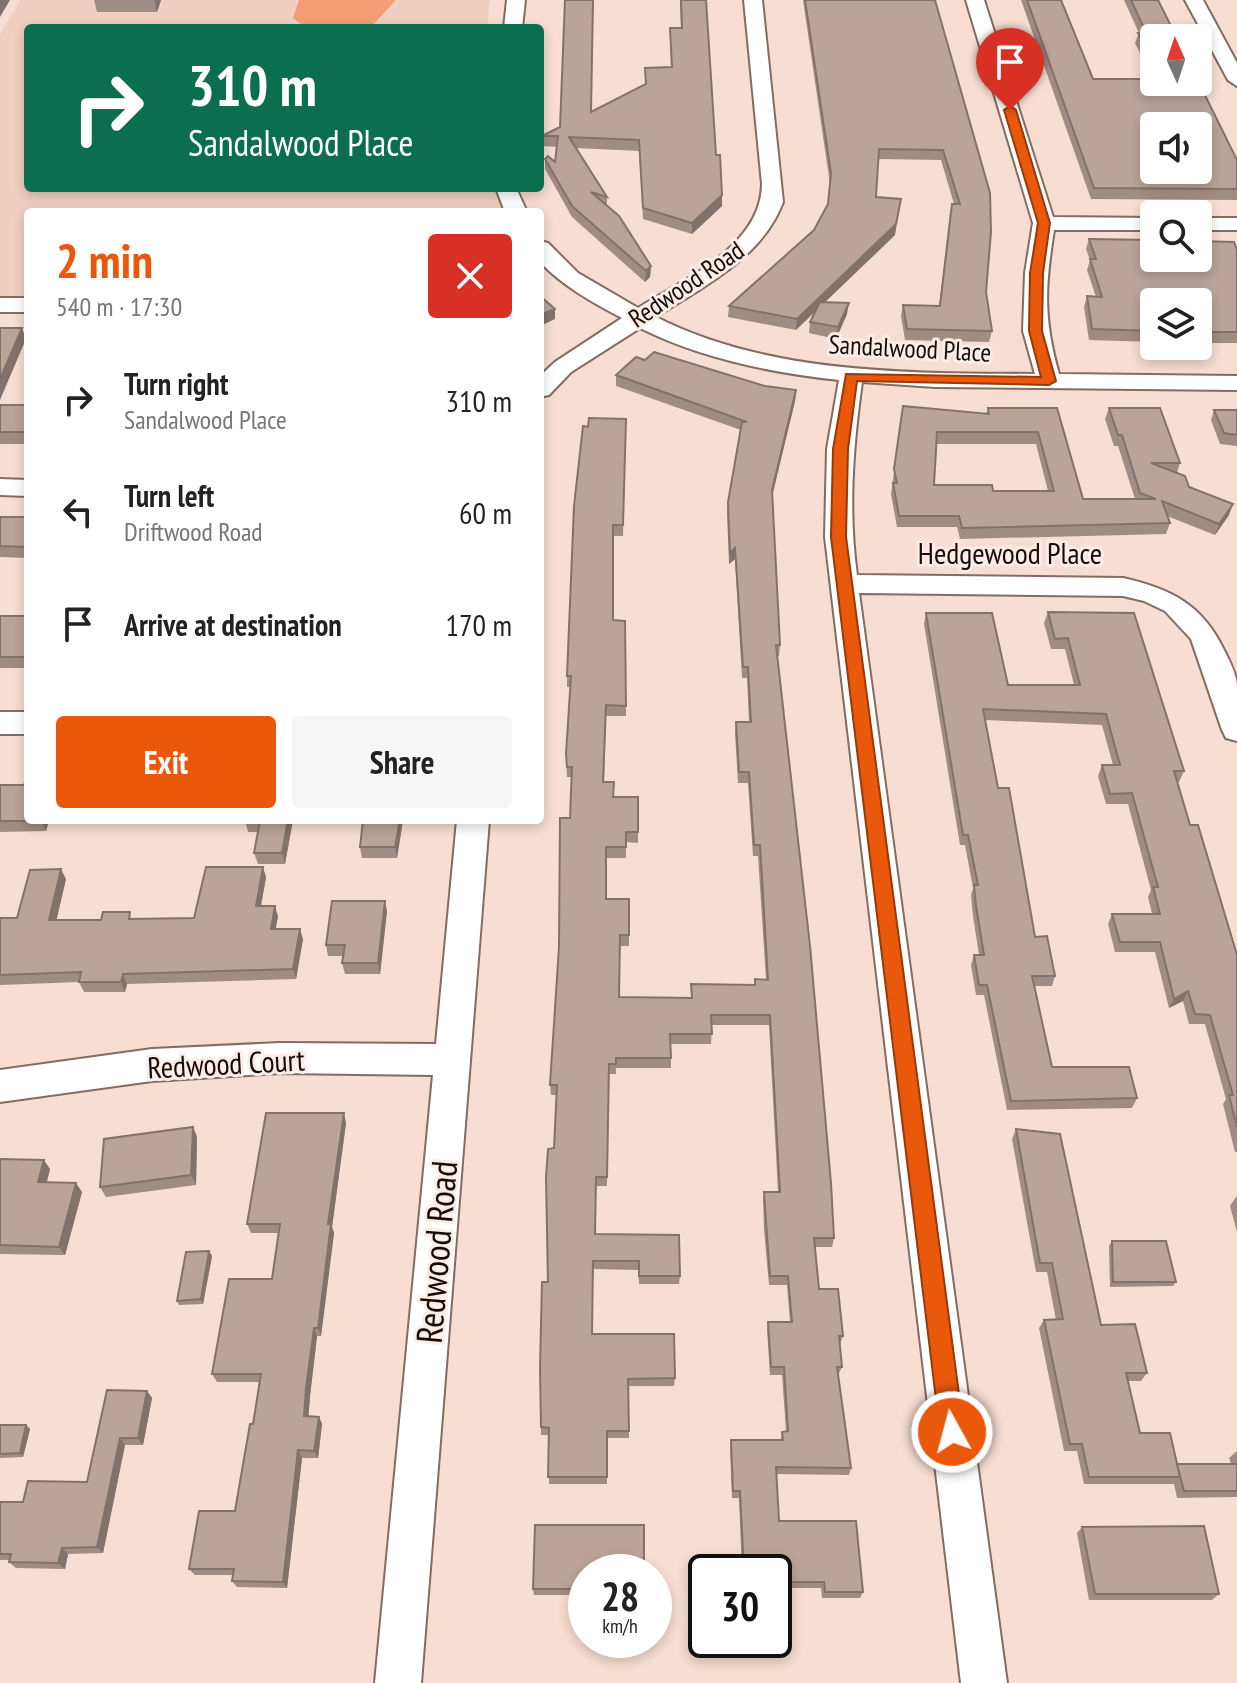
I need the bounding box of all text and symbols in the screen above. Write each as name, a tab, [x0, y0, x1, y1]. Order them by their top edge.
north arrow	[1140, 24, 1212, 96]
map controls	[1140, 24, 1212, 360]
pin	[976, 28, 1044, 110]
icon: arrive	[988, 40, 1032, 84]
text: 310 m	[188, 49, 317, 121]
icon: right	[56, 56, 160, 160]
button: sound	[1140, 112, 1212, 184]
text: Sandalwood Place	[188, 119, 413, 166]
button: search	[1140, 200, 1212, 272]
text: 2 min	[56, 229, 153, 291]
street label: Redwood Road	[622, 233, 750, 335]
button: close	[428, 234, 512, 318]
button: layers	[1140, 288, 1212, 360]
text: 540 m · 17:30	[56, 290, 182, 323]
street label: Sandalwood Place	[828, 327, 992, 369]
text: Turn right	[124, 364, 228, 403]
icon: right	[56, 378, 100, 422]
text: 310 m	[446, 381, 512, 420]
text: Sandalwood Place	[124, 403, 287, 436]
text: Turn left	[124, 476, 214, 515]
icon: left	[56, 490, 100, 534]
text: 60 m	[459, 493, 512, 532]
text: Driftwood Road	[124, 515, 263, 548]
street label: Hedgewood Place	[918, 533, 1102, 572]
icon: arrive	[56, 602, 100, 646]
text: Arrive at destination	[124, 605, 342, 644]
text: 170 m	[446, 605, 512, 644]
button: Exit	[56, 716, 276, 808]
button: Share	[292, 716, 512, 808]
street label: Redwood Court	[146, 1039, 306, 1087]
street label: Redwood Road	[405, 1159, 467, 1345]
position arrow	[910, 1390, 994, 1474]
speed limit sign: 30	[688, 1554, 792, 1658]
text: 28	[601, 1570, 639, 1622]
text: km/h	[602, 1613, 638, 1639]

